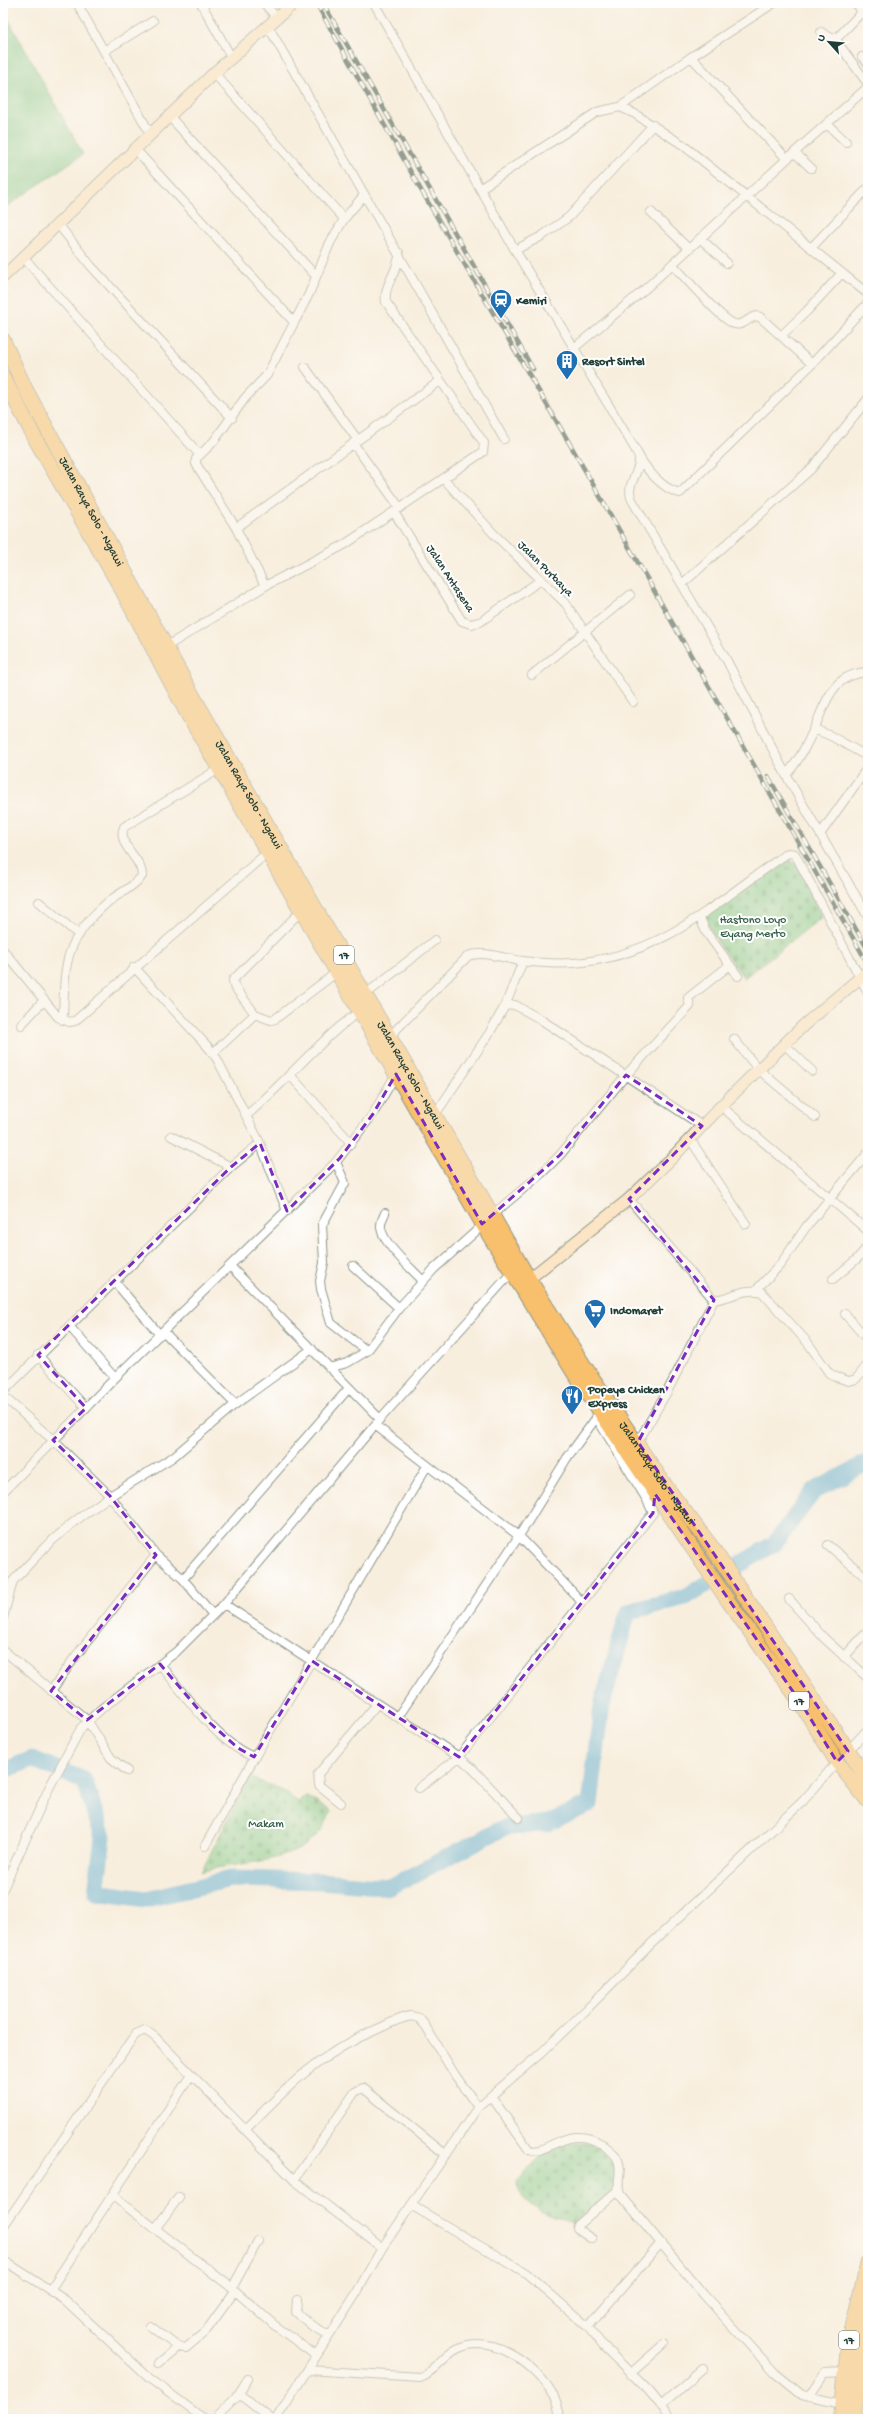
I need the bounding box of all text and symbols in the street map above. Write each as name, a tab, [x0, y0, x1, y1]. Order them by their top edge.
north arrow	[809, 22, 849, 62]
text: U	[815, 32, 829, 44]
station icon: Kemiri	[488, 287, 514, 320]
place label: Kemiri	[515, 295, 547, 309]
building icon: Resort Sintel	[554, 348, 580, 381]
place label: Resort Sintel	[581, 356, 645, 370]
street label: Jalan Raya Solo - Ngawi	[55, 455, 126, 570]
street label: Jalan Purbaya	[514, 539, 576, 600]
street label: Jalan Antasena	[422, 542, 477, 616]
street label: Jalan Raya Solo - Ngawi	[211, 739, 285, 852]
park label: Hastono Loyo Eyang Merto	[720, 914, 786, 942]
road number: 17	[334, 946, 354, 964]
street label: Jalan Raya Solo - Ngawi	[373, 1019, 447, 1133]
supermarket icon: Indomaret	[582, 1297, 608, 1330]
place label: Indomaret	[610, 1305, 663, 1319]
restaurant icon: Popeye Chicken Express	[559, 1383, 585, 1416]
place label: Popeye Chicken Express	[587, 1384, 665, 1412]
street label: Jalan Raya Solo - Ngawi	[615, 1419, 697, 1528]
road number: 17	[789, 1692, 809, 1710]
park label: Makam	[248, 1818, 284, 1832]
road number: 17	[839, 2331, 859, 2349]

